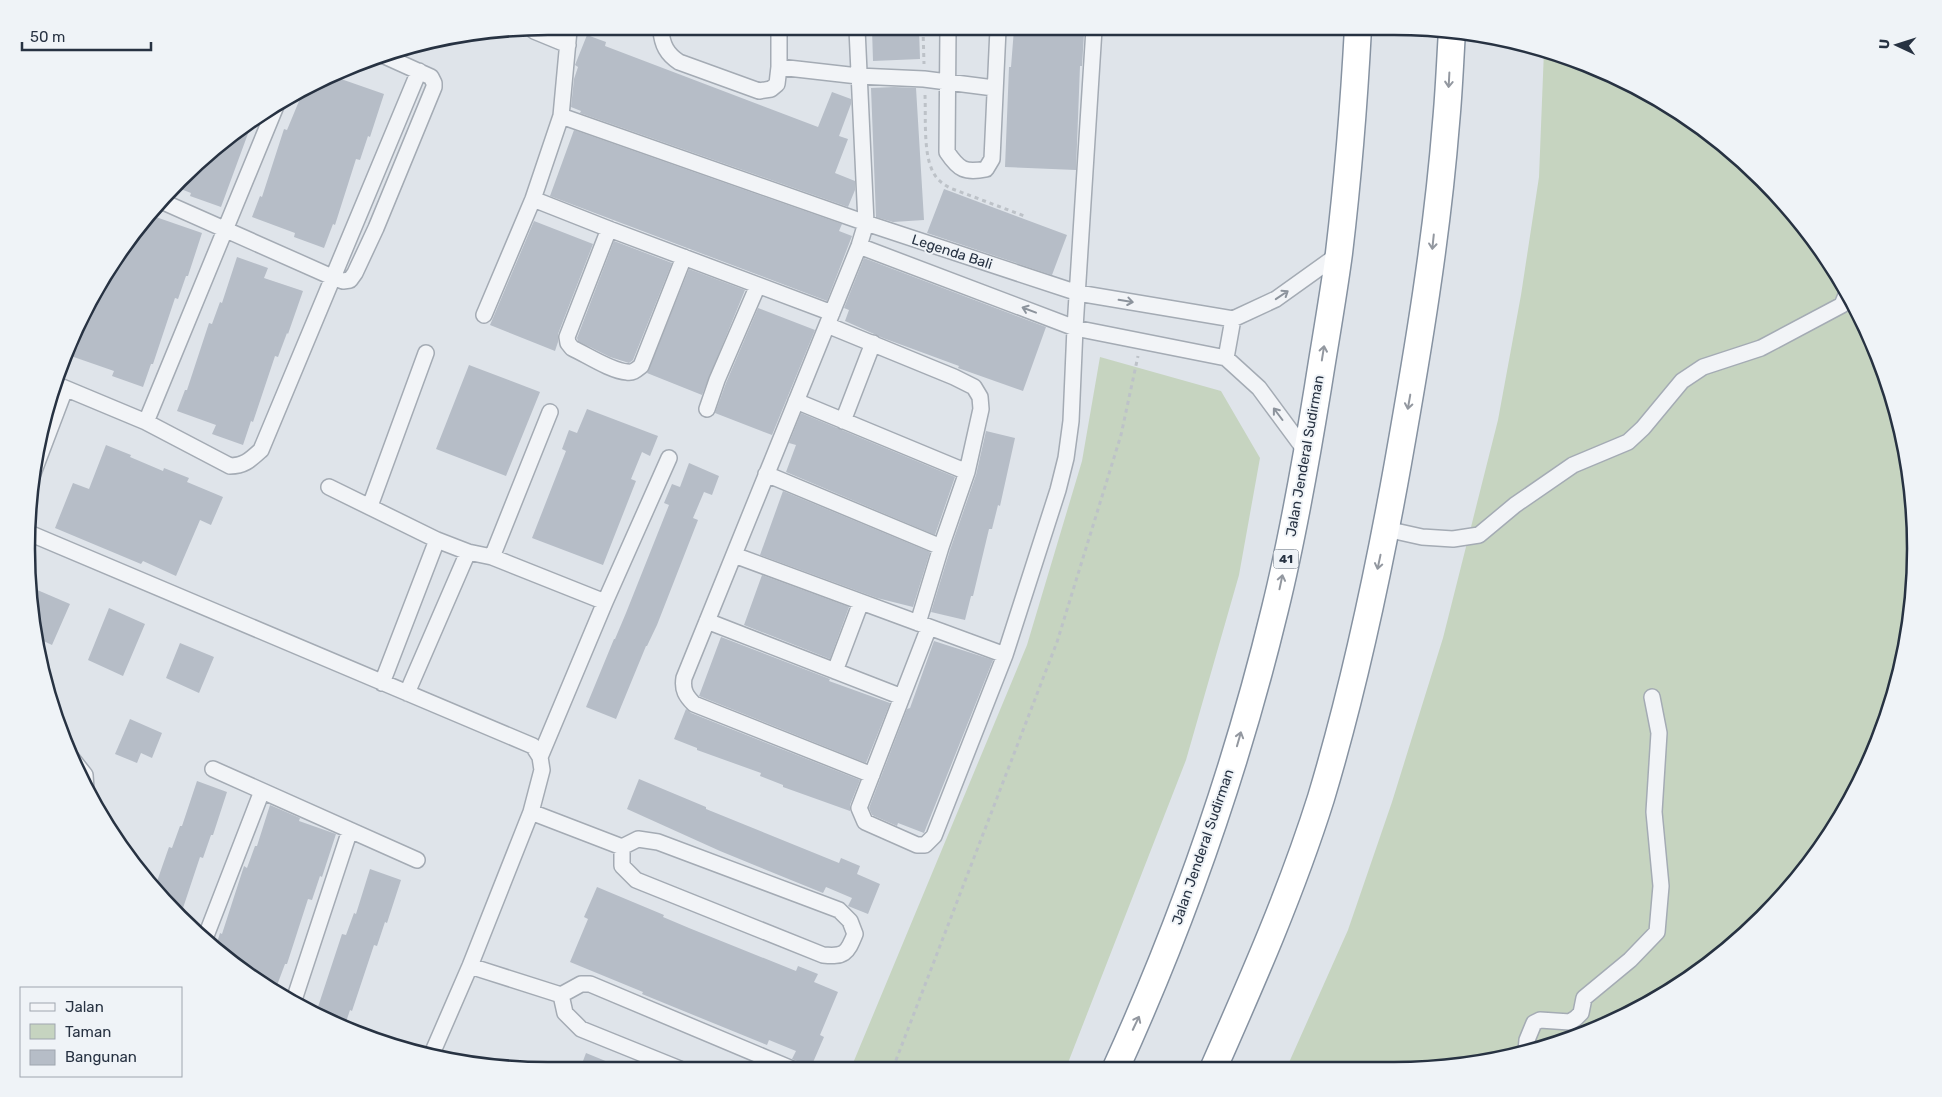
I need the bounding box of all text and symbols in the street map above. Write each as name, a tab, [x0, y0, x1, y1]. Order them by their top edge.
scale bar	[22, 20, 151, 52]
north arrow	[1872, 20, 1922, 70]
text: 50 m	[30, 28, 65, 46]
text: U	[1876, 38, 1893, 50]
one-way arrow	[1444, 72, 1454, 88]
street label: Legenda Bali	[910, 231, 994, 273]
one-way arrow	[1428, 233, 1438, 249]
one-way arrow	[1274, 290, 1288, 300]
one-way arrow	[1118, 297, 1134, 307]
one-way arrow	[1022, 305, 1037, 314]
one-way arrow	[1318, 346, 1328, 362]
street label: Jalan Jenderal Sudirman	[1282, 374, 1328, 538]
one-way arrow	[1403, 394, 1413, 410]
one-way arrow	[1273, 407, 1283, 421]
road number: 41	[1274, 550, 1298, 568]
one-way arrow	[1374, 554, 1383, 570]
one-way arrow	[1277, 574, 1286, 590]
one-way arrow	[1235, 731, 1245, 747]
street label: Jalan Jenderal Sudirman	[1168, 767, 1238, 927]
legend	[20, 987, 182, 1077]
text: Jalan	[65, 998, 104, 1016]
one-way arrow	[1132, 1016, 1142, 1031]
text: Taman	[65, 1023, 111, 1041]
text: Bangunan	[65, 1048, 137, 1066]

